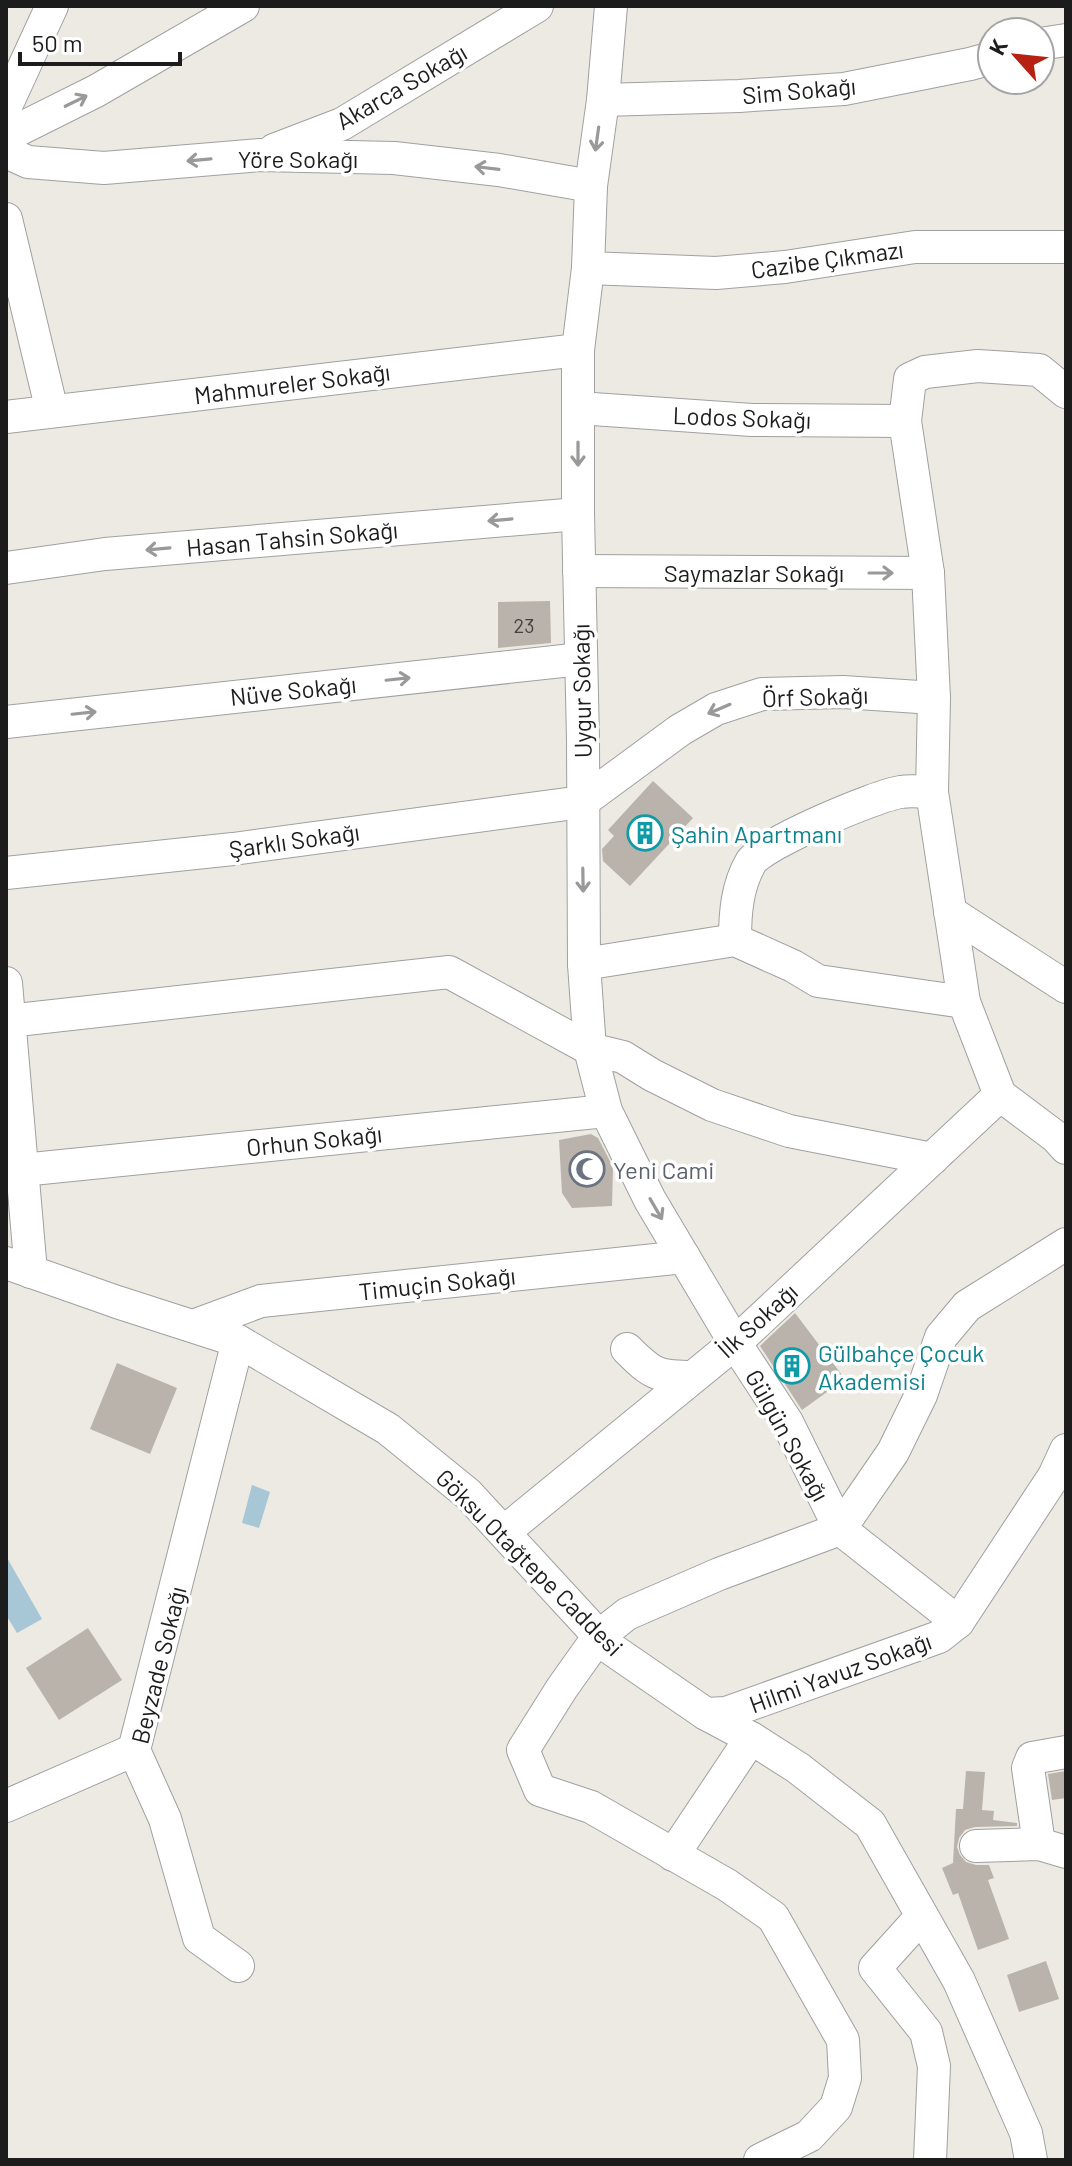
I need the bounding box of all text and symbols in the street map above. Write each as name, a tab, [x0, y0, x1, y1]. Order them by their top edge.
scale bar	[20, 16, 180, 66]
north arrow	[976, 16, 1056, 96]
text: 50 m	[32, 28, 83, 57]
text: K	[983, 34, 1012, 59]
street label: Akarca Sokağı	[331, 37, 471, 135]
street label: Sim Sokağı	[741, 71, 857, 109]
one-way arrow	[63, 93, 87, 108]
one-way arrow	[589, 126, 604, 151]
street label: Yöre Sokağı	[238, 144, 358, 173]
one-way arrow	[186, 153, 213, 168]
one-way arrow	[474, 161, 501, 176]
street label: Cazibe Çıkmazı	[749, 234, 905, 284]
street label: Mahmureler Sokağı	[192, 357, 392, 409]
street label: Lodos Sokağı	[672, 400, 812, 434]
one-way arrow	[570, 440, 586, 467]
one-way arrow	[487, 513, 514, 528]
street label: Hasan Tahsin Sokağı	[185, 514, 399, 562]
one-way arrow	[145, 542, 172, 557]
street label: Saymazlar Sokağı	[664, 558, 844, 587]
one-way arrow	[867, 565, 894, 581]
house number: 23	[514, 613, 534, 637]
street label: Uygur Sokağı	[565, 624, 597, 758]
street label: Nüve Sokağı	[228, 669, 358, 711]
one-way arrow	[384, 671, 411, 686]
street label: Örf Sokağı	[761, 680, 869, 712]
one-way arrow	[707, 703, 732, 718]
one-way arrow	[70, 706, 96, 721]
building icon: Şahin Apartmanı	[626, 814, 664, 852]
street label: Şarklı Sokağı	[227, 816, 361, 864]
place label: Şahin Apartmanı	[671, 819, 842, 848]
one-way arrow	[575, 866, 591, 893]
street label: Orhun Sokağı	[245, 1118, 383, 1162]
mosque icon: Yeni Cami	[568, 1150, 606, 1188]
place label: Yeni Cami	[613, 1155, 714, 1184]
one-way arrow	[649, 1197, 664, 1221]
street label: Timuçin Sokağı	[357, 1260, 517, 1306]
street label: İlk Sokağı	[711, 1277, 803, 1363]
place label: Gülbahçe Çocuk Akademisi	[818, 1338, 984, 1395]
building icon: Gülbahçe Çocuk Akademisi	[773, 1347, 811, 1385]
street label: Gülgün Sokağı	[740, 1364, 836, 1506]
street label: Göksu Otağtepe Caddesi	[431, 1463, 629, 1661]
street label: Beyzade Sokağı	[124, 1583, 192, 1747]
street label: Hilmi Yavuz Sokağı	[745, 1626, 935, 1718]

